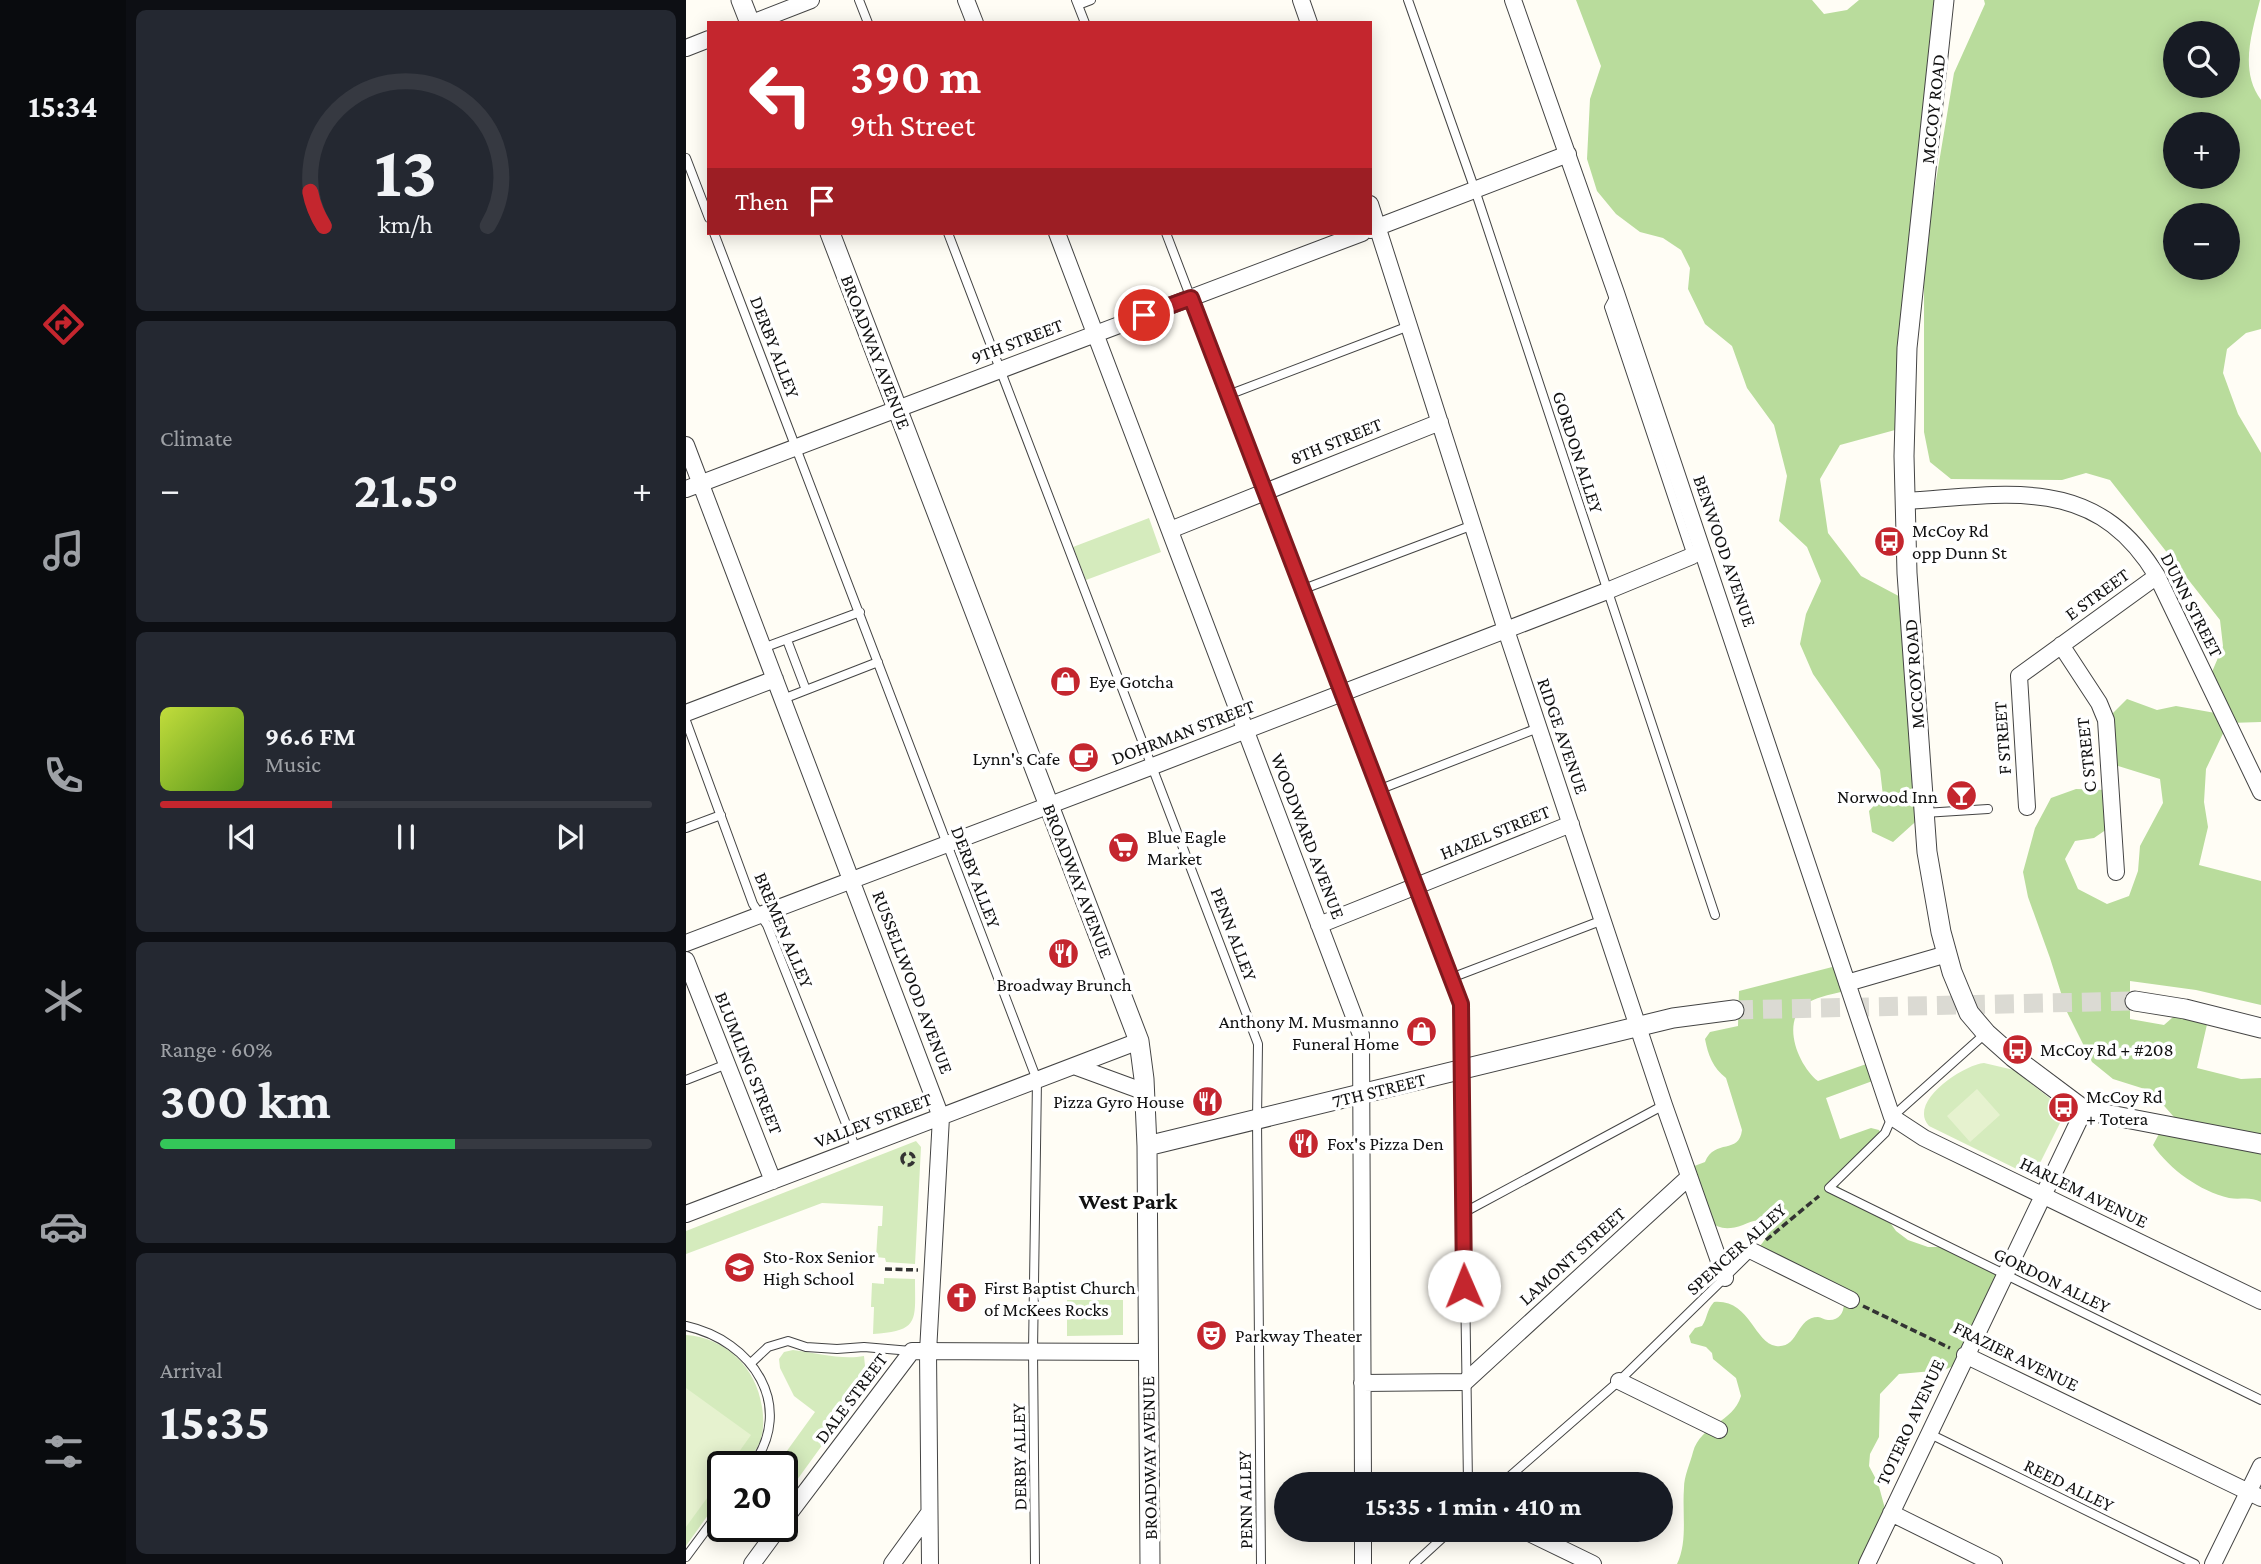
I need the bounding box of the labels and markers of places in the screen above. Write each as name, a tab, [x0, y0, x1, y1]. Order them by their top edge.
pin	[1114, 285, 1174, 345]
place label: McCoy Rd opp Dunn St	[1912, 520, 2008, 563]
bus stop icon: McCoy Rd opp Dunn St	[1872, 524, 1906, 558]
shop icon: Eye Gotcha	[1049, 664, 1083, 698]
place label: Eye Gotcha	[1089, 671, 1174, 692]
cafe icon: Lynn's Cafe	[1066, 741, 1100, 775]
place label: Lynn's Cafe	[973, 748, 1060, 769]
bar icon: Norwood Inn	[1944, 779, 1978, 813]
place label: Norwood Inn	[1837, 786, 1938, 807]
place label: Blue Eagle Market	[1147, 826, 1226, 869]
supermarket icon: Blue Eagle Market	[1107, 830, 1141, 864]
restaurant icon: Broadway Brunch	[1047, 936, 1081, 970]
place label: Broadway Brunch	[996, 974, 1132, 995]
place label: Anthony M. Musmanno Funeral Home	[1219, 1011, 1399, 1054]
shop icon: Anthony M. Musmanno Funeral Home	[1405, 1015, 1439, 1049]
bus stop icon: McCoy Rd + #208	[2000, 1032, 2034, 1066]
place label: McCoy Rd + #208	[2040, 1039, 2174, 1060]
restaurant icon: Pizza Gyro House	[1190, 1084, 1224, 1118]
place label: McCoy Rd + Totera	[2086, 1086, 2163, 1129]
bus stop icon: McCoy Rd + Totera	[2046, 1090, 2080, 1124]
place label: Pizza Gyro House	[1053, 1091, 1184, 1112]
restaurant icon: Fox's Pizza Den	[1287, 1126, 1321, 1160]
place label: Fox's Pizza Den	[1327, 1133, 1444, 1154]
place label: Sto-Rox Senior High School	[763, 1246, 876, 1289]
school or university icon: Sto-Rox Senior High School	[723, 1250, 757, 1284]
place label: First Baptist Church of McKees Rocks	[984, 1277, 1136, 1320]
church icon: First Baptist Church of McKees Rocks	[944, 1281, 978, 1315]
theatre icon: Parkway Theater	[1195, 1318, 1229, 1352]
place label: Parkway Theater	[1235, 1325, 1363, 1346]

